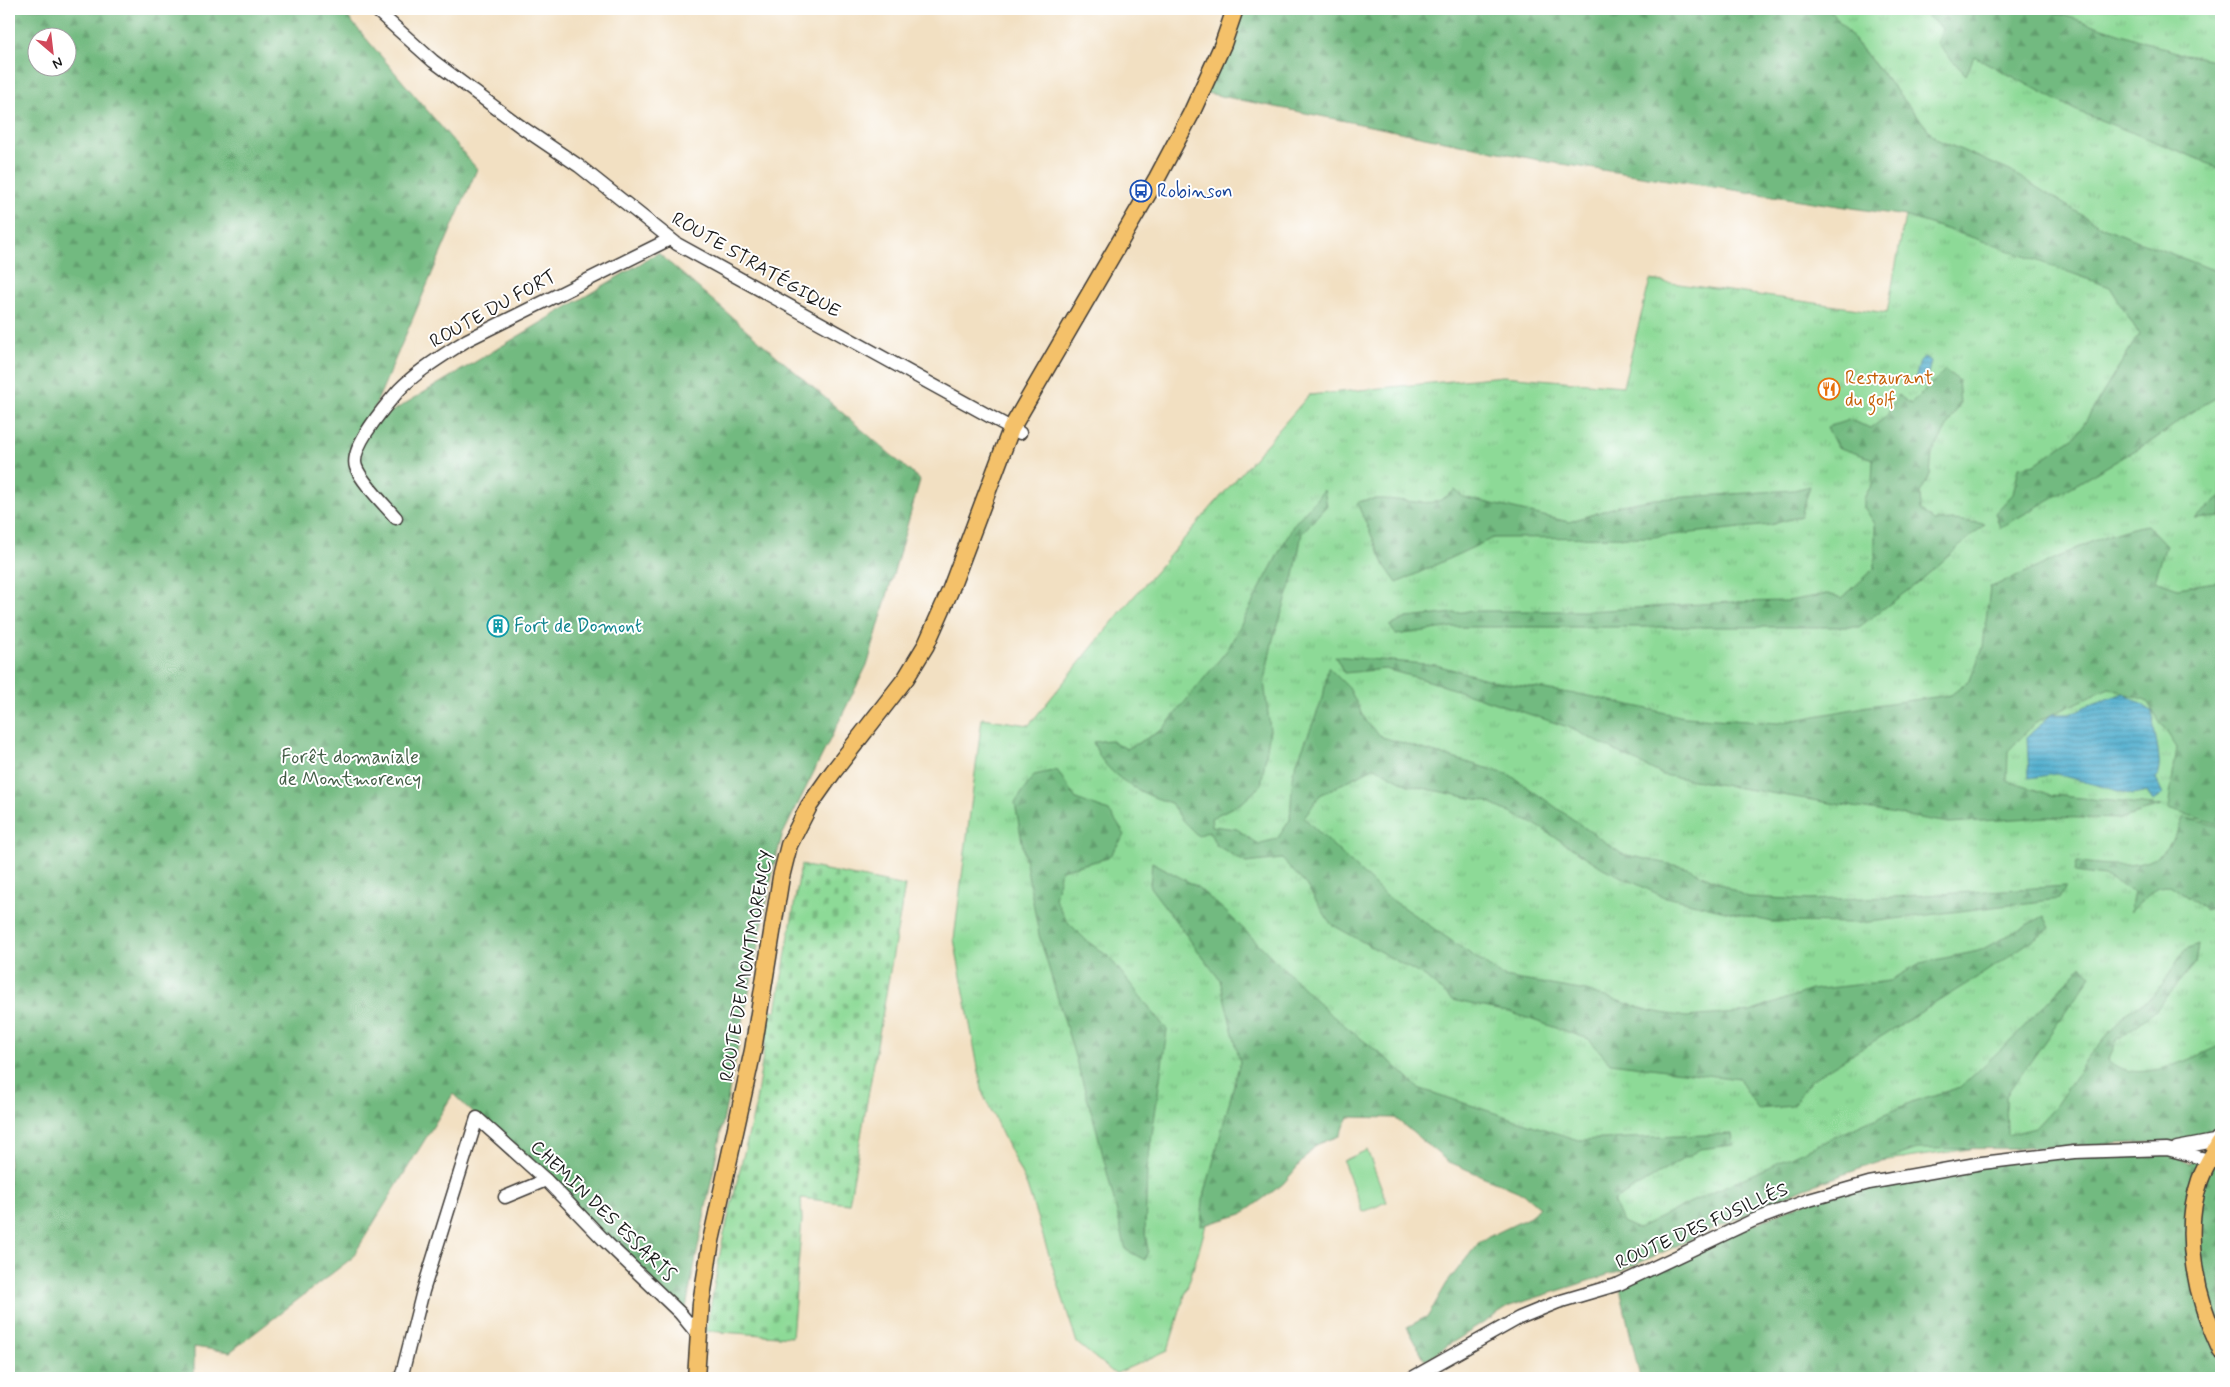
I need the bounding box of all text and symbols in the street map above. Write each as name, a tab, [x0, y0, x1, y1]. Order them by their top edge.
north arrow	[28, 28, 78, 78]
text: N	[49, 52, 66, 73]
bus stop icon: Robinson	[1129, 179, 1153, 203]
place label: Robinson	[1157, 179, 1233, 204]
street label: ROUTE STRATÉGIQUE	[667, 205, 846, 324]
street label: ROUTE DU FORT	[425, 264, 561, 354]
place label: Restaurant du golf	[1845, 366, 1933, 416]
restaurant icon: Restaurant du golf	[1817, 377, 1841, 401]
building icon: Fort de Domont	[486, 614, 510, 638]
place label: Fort de Domont	[514, 614, 642, 639]
park label: Forêt domaniale de Montmorency	[279, 745, 421, 792]
street label: ROUTE DE MONTMORENCY	[714, 848, 780, 1084]
street label: CHEMIN DES ESSARTS	[525, 1135, 682, 1287]
street label: ROUTE DES FUSILLÉS	[1611, 1176, 1792, 1275]

